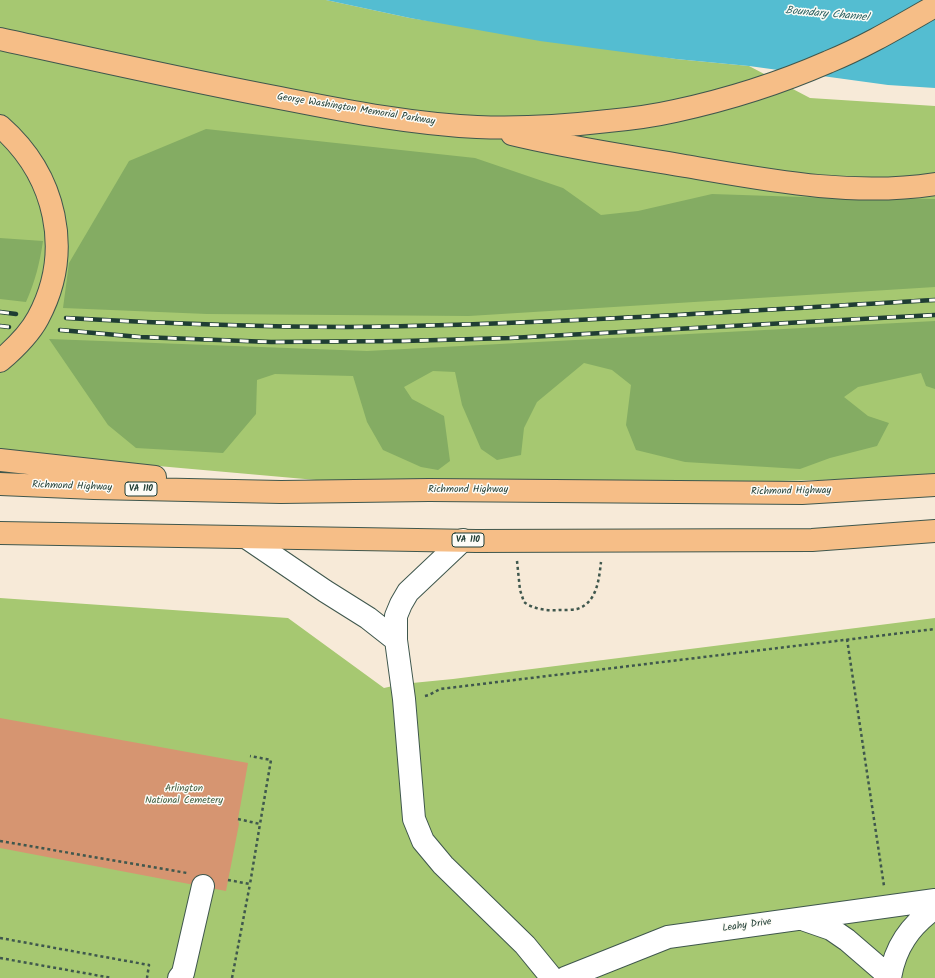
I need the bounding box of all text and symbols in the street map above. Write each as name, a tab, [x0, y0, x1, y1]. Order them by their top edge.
water label: Boundary Channel	[785, 5, 869, 25]
street label: George Washington Memorial Parkway	[276, 92, 436, 128]
street label: Richmond Highway	[32, 480, 112, 494]
road number: VA 110	[125, 482, 157, 496]
street label: Richmond Highway	[428, 484, 508, 496]
street label: Richmond Highway	[751, 485, 831, 499]
road number: VA 110	[452, 533, 484, 547]
park label: Arlington National Cemetery	[145, 783, 223, 806]
street label: Leahy Drive	[722, 917, 772, 935]

